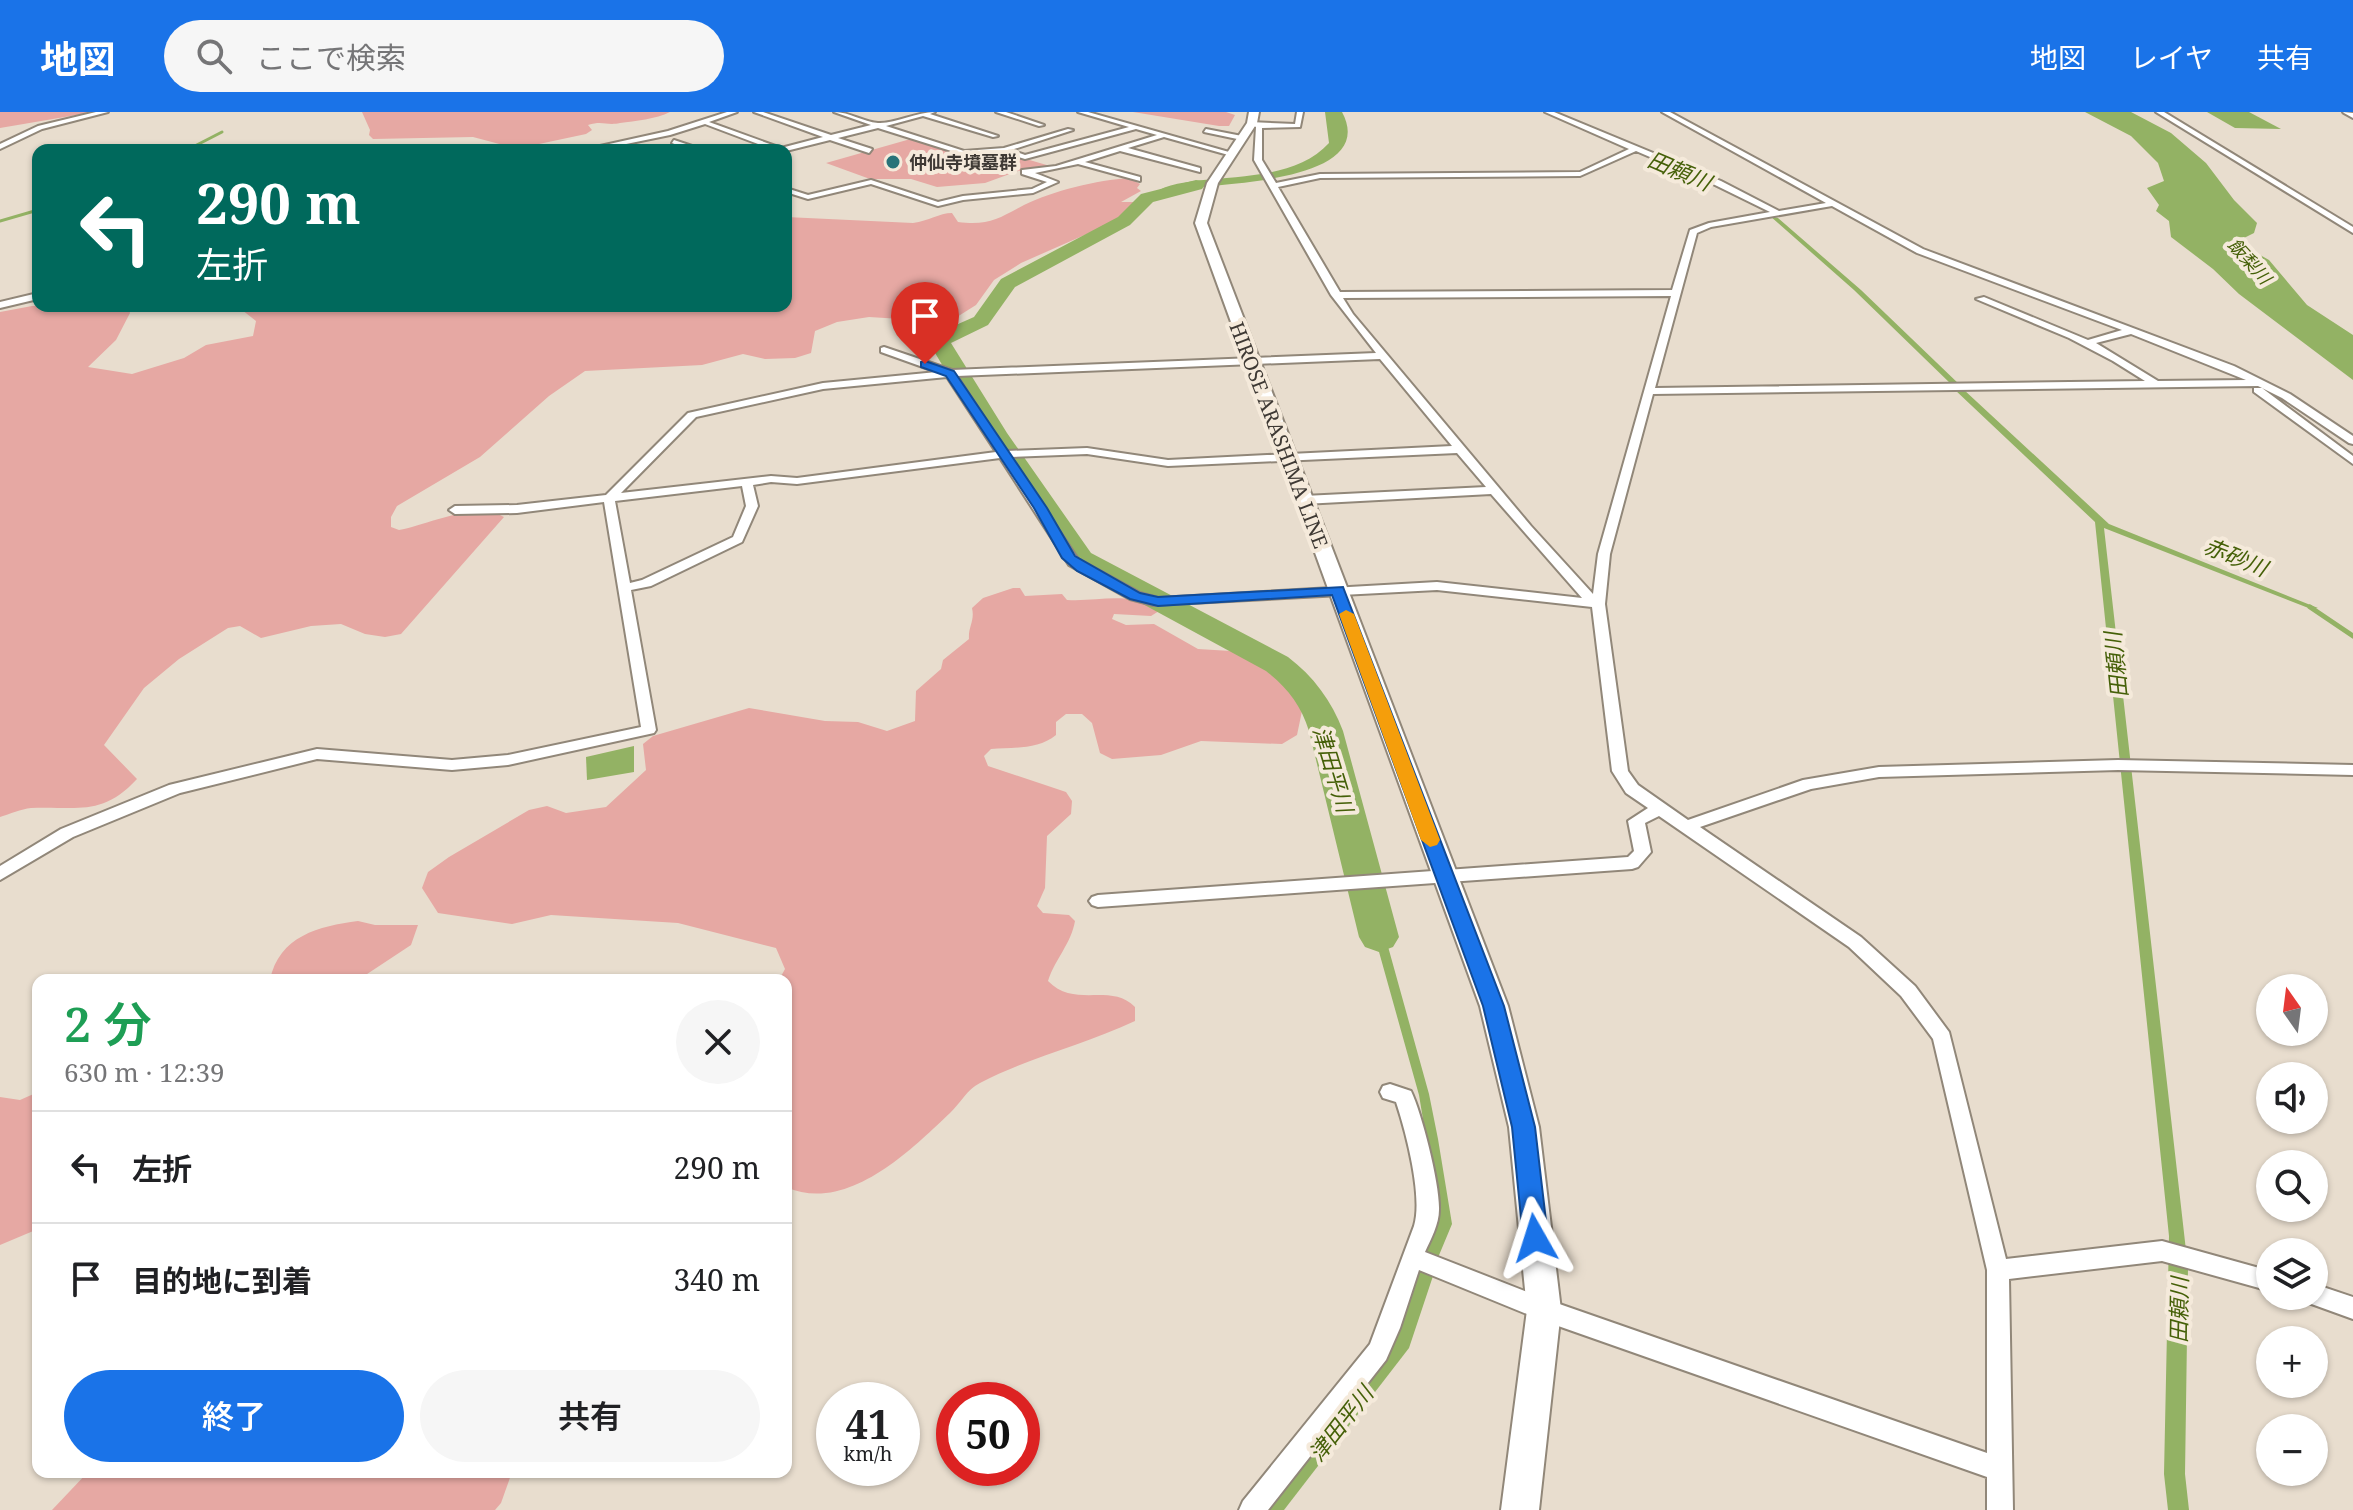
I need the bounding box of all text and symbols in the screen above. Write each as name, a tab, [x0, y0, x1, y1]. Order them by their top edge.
search box	[164, 20, 724, 92]
text: 地図	[40, 32, 116, 84]
icon: search	[192, 34, 236, 78]
text: ここで検索	[256, 37, 406, 78]
text: 地図	[2030, 38, 2086, 76]
text: レイヤ	[2130, 38, 2213, 76]
text: 共有	[2257, 38, 2313, 76]
water label: 田頼川	[1644, 143, 1718, 197]
place label: 仲仙寺墳墓群	[909, 150, 1017, 174]
marker: 仲仙寺墳墓群	[884, 153, 902, 171]
text: 290 m	[196, 164, 361, 240]
icon: left	[64, 176, 168, 280]
water label: 飯梨川	[2223, 233, 2278, 291]
text: 左折	[196, 240, 268, 289]
pin	[891, 282, 959, 364]
icon: arrive	[903, 294, 947, 338]
street label: HIROSE ARASHIMA LINE	[1223, 318, 1335, 552]
water label: 赤砂川	[2200, 530, 2274, 583]
water label: 田頼川	[2096, 629, 2133, 699]
water label: 津田平川	[1307, 723, 1362, 817]
north arrow	[2256, 974, 2328, 1046]
map controls	[2256, 974, 2328, 1486]
text: 2 分	[64, 991, 152, 1056]
button: close	[676, 1000, 760, 1084]
text: 630 m · 12:39	[64, 1054, 225, 1090]
button: sound	[2256, 1062, 2328, 1134]
icon: left	[64, 1145, 108, 1189]
text: 290 m	[674, 1147, 760, 1188]
text: 左折	[132, 1148, 192, 1189]
button: search	[2256, 1150, 2328, 1222]
position arrow	[1493, 1196, 1577, 1280]
button: layers	[2256, 1238, 2328, 1310]
icon: arrive	[64, 1257, 108, 1301]
text: 340 m	[674, 1259, 760, 1300]
text: 目的地に到着	[132, 1260, 312, 1301]
water label: 田頼川	[2162, 1275, 2194, 1343]
button: +	[2256, 1326, 2328, 1398]
button: 終了	[64, 1370, 404, 1462]
button: 共有	[420, 1370, 760, 1462]
water label: 津田平川	[1301, 1378, 1380, 1467]
speed limit sign: 50	[936, 1382, 1040, 1486]
text: 41	[845, 1396, 891, 1451]
button: −	[2256, 1414, 2328, 1486]
text: km/h	[843, 1440, 893, 1467]

